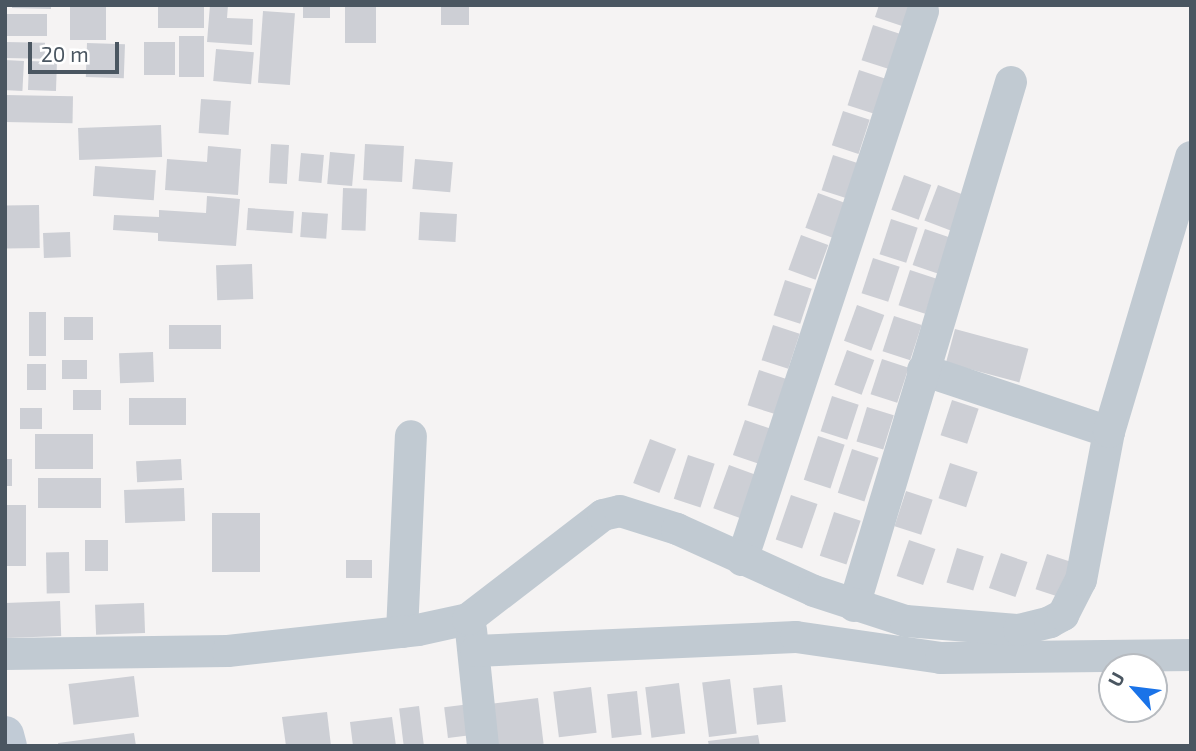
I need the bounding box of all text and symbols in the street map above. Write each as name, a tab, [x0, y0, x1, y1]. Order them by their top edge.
scale bar	[32, 28, 122, 72]
text: 20 m	[41, 41, 89, 66]
north arrow	[1098, 653, 1168, 723]
text: U	[1103, 668, 1129, 690]

